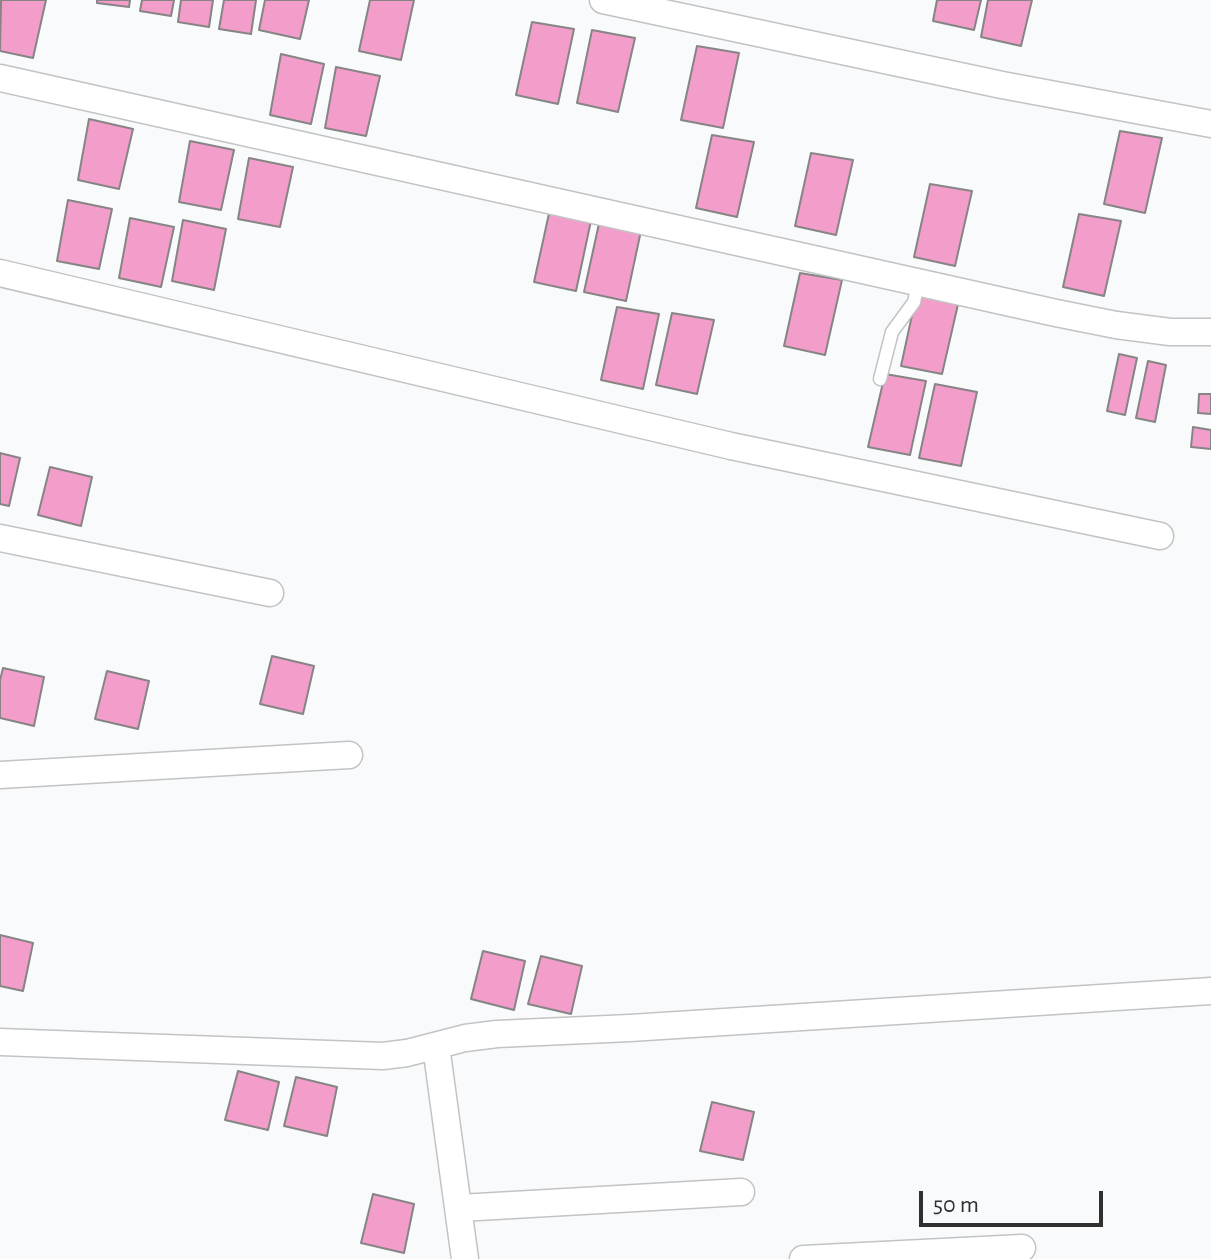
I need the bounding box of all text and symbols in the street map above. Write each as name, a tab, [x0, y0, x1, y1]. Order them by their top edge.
scale bar	[923, 1175, 1107, 1225]
text: 50 m	[933, 1193, 979, 1217]

